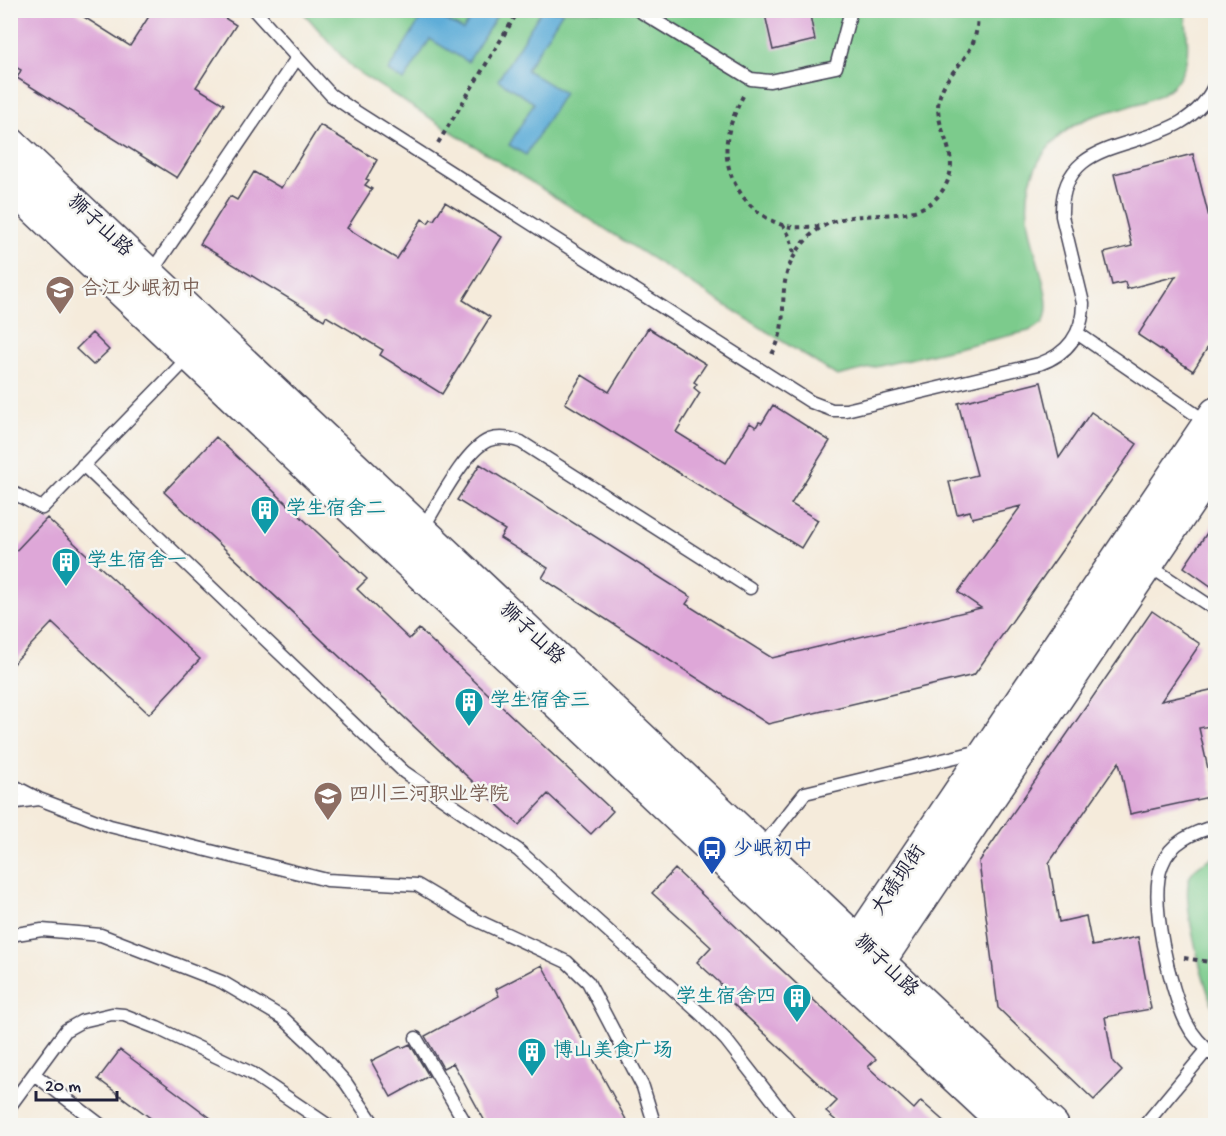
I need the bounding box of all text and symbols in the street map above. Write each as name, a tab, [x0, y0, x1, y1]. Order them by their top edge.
street label: 狮子山路	[62, 190, 138, 263]
school or university icon: 合江少岷初中	[44, 274, 76, 316]
place label: 合江少岷初中	[81, 277, 201, 302]
building icon: 学生宿舍二	[249, 494, 281, 536]
place label: 学生宿舍二	[286, 497, 386, 522]
building icon: 学生宿舍一	[50, 546, 82, 588]
place label: 学生宿舍一	[87, 549, 187, 574]
street label: 狮子山路	[494, 598, 570, 671]
building icon: 学生宿舍三	[453, 686, 485, 728]
place label: 学生宿舍三	[490, 689, 590, 714]
school or university icon: 四川三河职业学院	[312, 780, 344, 822]
place label: 四川三河职业学院	[349, 783, 509, 808]
bus stop icon: 少岷初中	[696, 834, 728, 876]
place label: 少岷初中	[733, 837, 813, 862]
street label: 大碛坝街	[866, 840, 932, 921]
street label: 狮子山路	[848, 930, 924, 1004]
building icon: 学生宿舍四	[781, 982, 813, 1024]
place label: 学生宿舍四	[676, 985, 776, 1010]
building icon: 博山美食广场	[516, 1036, 548, 1078]
place label: 博山美食广场	[553, 1039, 673, 1064]
scale bar	[36, 1064, 117, 1102]
text: 20 m	[45, 1077, 81, 1098]

